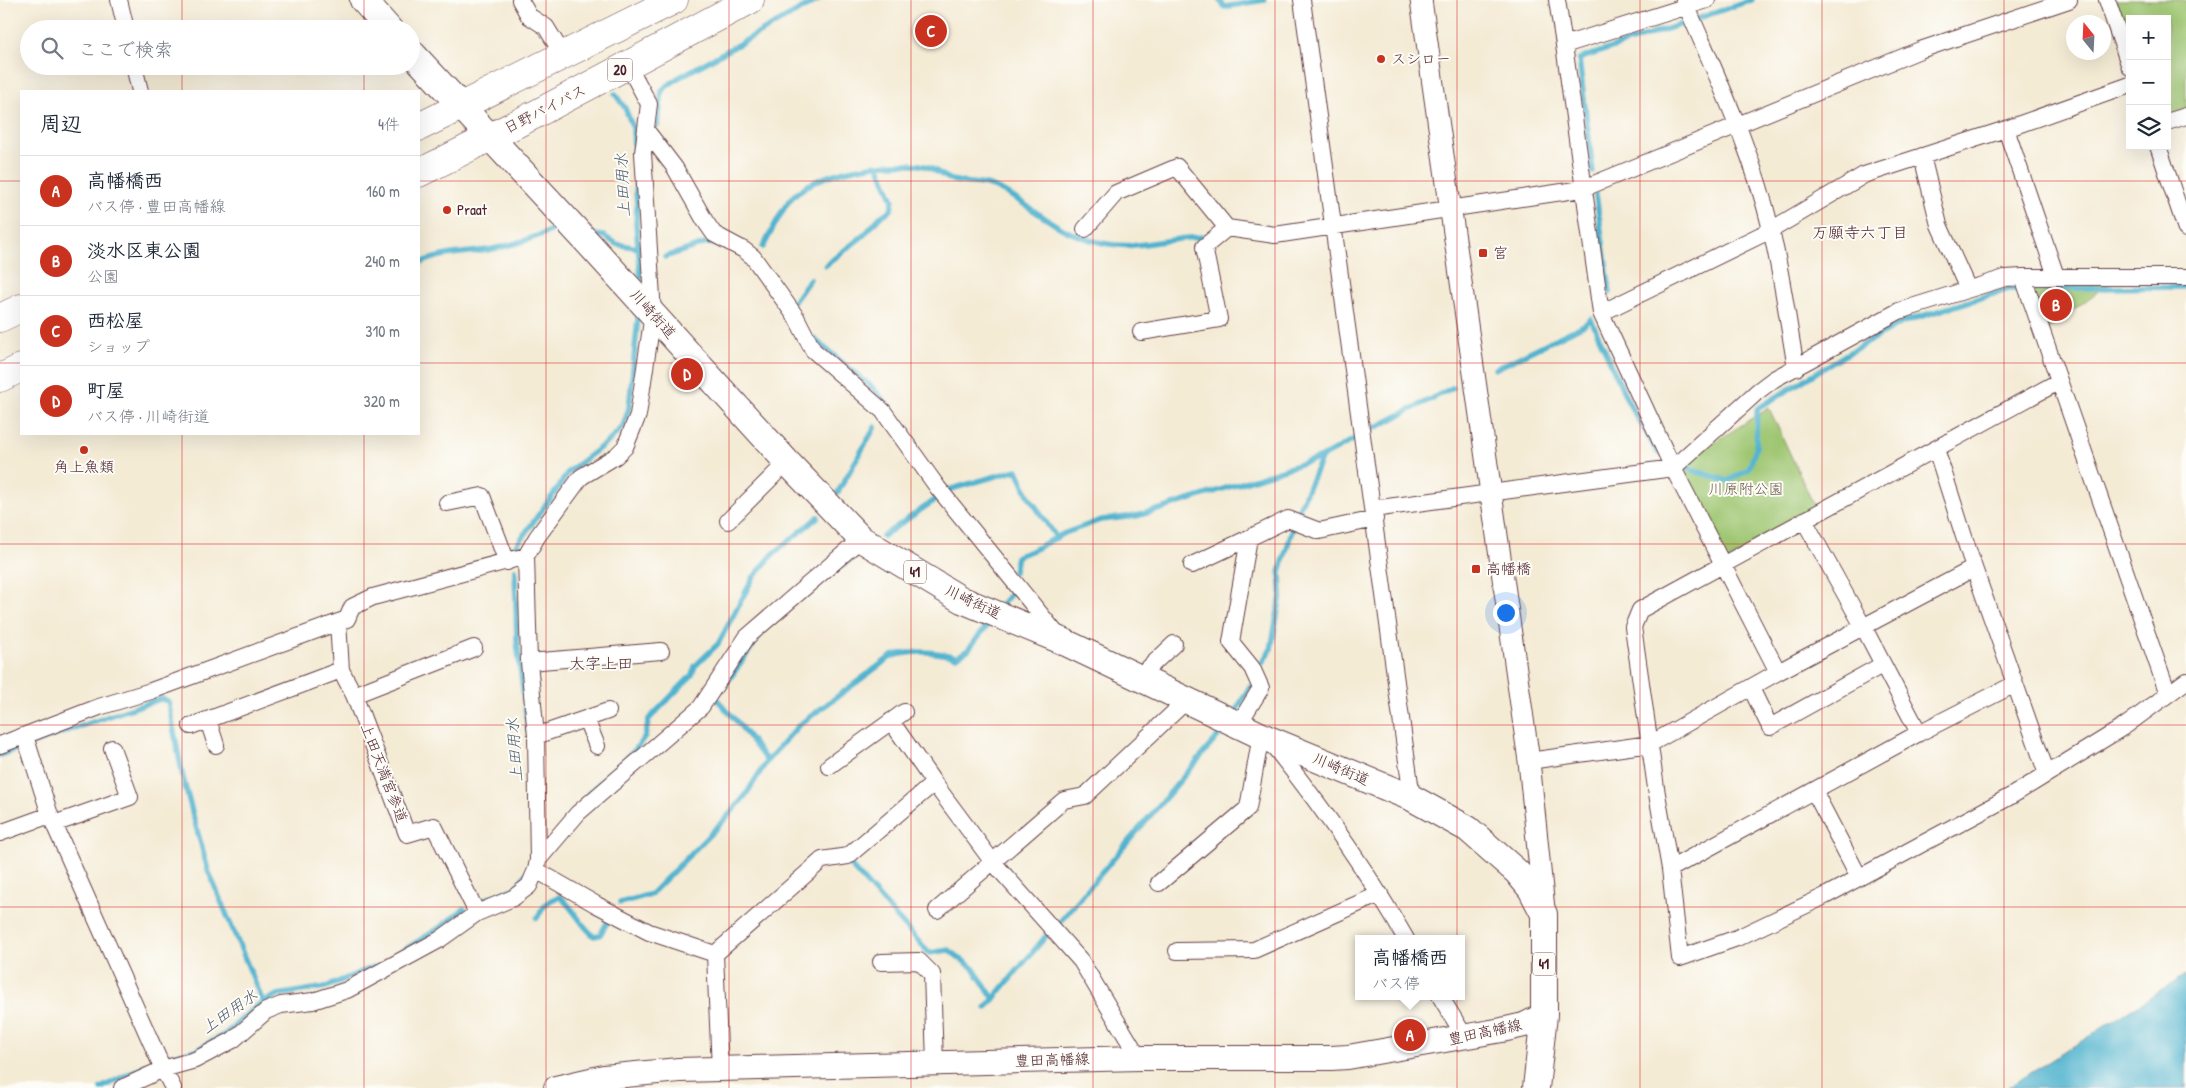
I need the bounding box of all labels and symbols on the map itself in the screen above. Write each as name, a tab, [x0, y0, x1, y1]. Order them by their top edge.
pin: C	[915, 12, 947, 50]
north arrow	[2066, 15, 2111, 60]
place label: スシロー	[1391, 48, 1451, 69]
marker: スシロー	[1375, 53, 1387, 65]
road number: 20	[608, 58, 632, 82]
street label: 日野バイパス	[500, 79, 590, 138]
water label: 上田用水	[609, 152, 635, 218]
place label: Praat	[457, 199, 488, 220]
marker: Praat	[441, 204, 453, 216]
district label: 万願寺六丁目	[1812, 221, 1908, 243]
place label: 宮	[1493, 242, 1508, 263]
marker: 宮	[1477, 247, 1489, 259]
street label: 川崎街道	[625, 284, 681, 343]
pin: B	[2040, 286, 2072, 324]
pin: D	[671, 355, 703, 393]
marker: 角上魚類	[78, 444, 90, 456]
place label: 角上魚類	[54, 456, 114, 477]
park label: 川原附公園	[1708, 478, 1784, 499]
place label: 高幡橋	[1486, 558, 1531, 579]
road number: 41	[904, 560, 926, 584]
marker: 高幡橋	[1470, 563, 1482, 575]
street label: 川崎街道	[942, 579, 1005, 624]
your location	[1493, 600, 1519, 626]
district label: 大字上田	[569, 652, 633, 674]
water label: 上田用水	[501, 717, 527, 783]
street label: 上田天満宮参道	[356, 720, 413, 826]
street label: 川崎街道	[1309, 747, 1373, 790]
road number: 41	[1533, 952, 1555, 976]
water label: 上田用水	[196, 984, 262, 1038]
street label: 豊田高幡線	[1446, 1013, 1524, 1050]
pin: A	[1394, 1016, 1426, 1054]
street label: 豊田高幡線	[1014, 1048, 1090, 1071]

